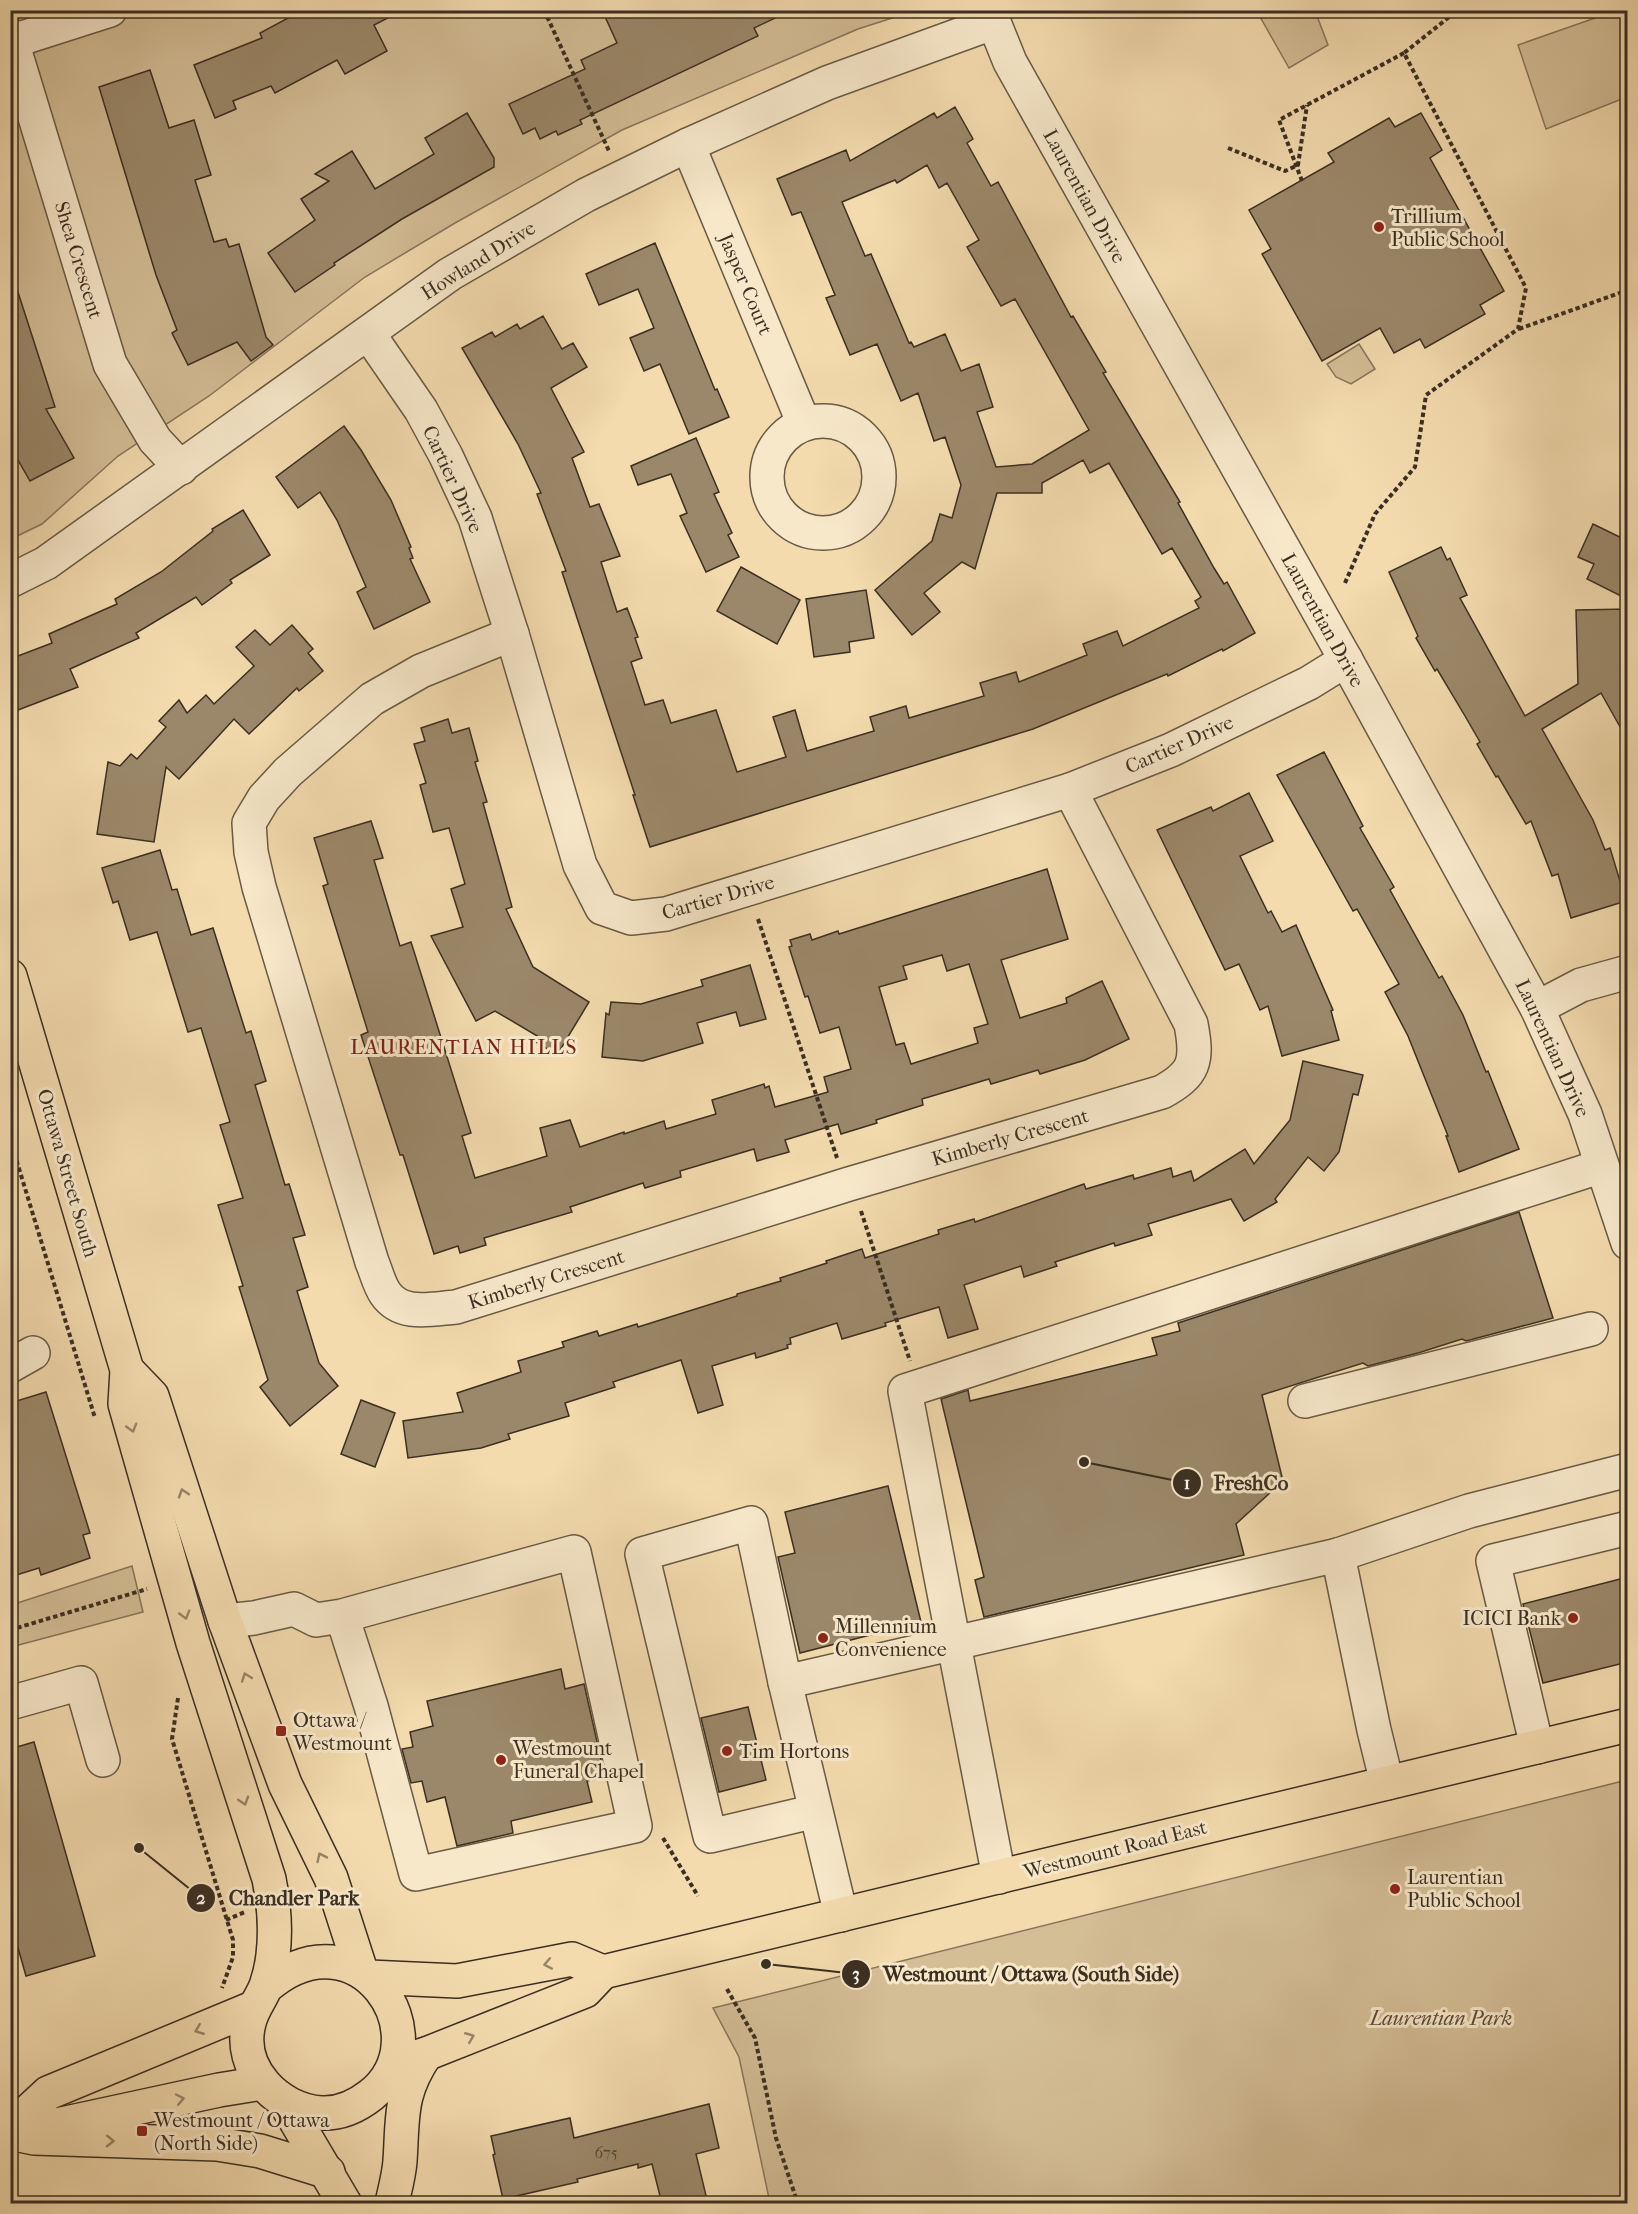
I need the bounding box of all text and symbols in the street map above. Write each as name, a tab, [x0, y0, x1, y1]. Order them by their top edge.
street label: Laurentian Drive	[1038, 125, 1131, 267]
street label: Shea Crescent	[50, 199, 107, 321]
place label: Trillium Public School	[1391, 205, 1505, 251]
street label: Howland Drive	[417, 216, 540, 305]
marker: Trillium Public School	[1372, 220, 1386, 234]
street label: Jasper Court	[713, 228, 777, 338]
street label: Cartier Drive	[418, 422, 487, 537]
street label: Laurentian Drive	[1276, 549, 1369, 691]
street label: Cartier Drive	[1122, 710, 1237, 779]
street label: Cartier Drive	[659, 870, 777, 924]
street label: Laurentian Drive	[1511, 976, 1595, 1121]
district label: LAURENTIAN HILLS	[350, 1035, 578, 1059]
street label: Ottawa Street South	[32, 1086, 103, 1261]
street label: Kimberly Crescent	[929, 1104, 1091, 1171]
street label: Kimberly Crescent	[465, 1245, 627, 1314]
one-way arrow	[124, 1423, 137, 1433]
callout: FreshCo	[1172, 1463, 1301, 1502]
text: FreshCo	[1213, 1471, 1289, 1495]
text: 1	[1184, 1473, 1190, 1494]
one-way arrow	[178, 1488, 191, 1499]
place label: ICICI Bank	[1463, 1607, 1562, 1630]
one-way arrow	[178, 1609, 190, 1620]
marker: ICICI Bank	[1566, 1611, 1580, 1625]
place label: Millennium Convenience	[835, 1615, 947, 1661]
marker: Millennium Convenience	[816, 1631, 830, 1645]
one-way arrow	[240, 1673, 253, 1683]
place label: Ottawa / Westmount	[292, 1709, 392, 1755]
marker: Ottawa / Westmount	[274, 1724, 288, 1738]
place label: Westmount Funeral Chapel	[512, 1737, 645, 1783]
place label: Tim Hortons	[739, 1740, 849, 1763]
marker: Tim Hortons	[720, 1744, 734, 1758]
marker: Westmount Funeral Chapel	[494, 1753, 508, 1767]
one-way arrow	[237, 1795, 249, 1806]
street label: Westmount Road East	[1020, 1816, 1209, 1884]
one-way arrow	[317, 1852, 329, 1863]
place label: Laurentian Public School	[1407, 1866, 1521, 1912]
callout: Chandler Park	[186, 1879, 371, 1918]
marker: Laurentian Public School	[1388, 1882, 1402, 1896]
text: Chandler Park	[229, 1886, 360, 1910]
text: 2	[196, 1888, 206, 1909]
callout: Westmount / Ottawa (South Side)	[841, 1954, 1191, 1993]
one-way arrow	[543, 1957, 553, 1970]
text: Westmount / Ottawa (South Side)	[882, 1962, 1179, 1986]
text: 3	[852, 1964, 860, 1985]
park label: Laurentian Park	[1368, 2007, 1512, 2030]
one-way arrow	[194, 2023, 205, 2035]
one-way arrow	[463, 2032, 474, 2044]
one-way arrow	[175, 2093, 185, 2106]
place label: Westmount / Ottawa (North Side)	[153, 2109, 330, 2155]
marker: Westmount / Ottawa (North Side)	[135, 2124, 149, 2138]
one-way arrow	[106, 2135, 115, 2147]
house number: 675	[594, 2143, 618, 2162]

